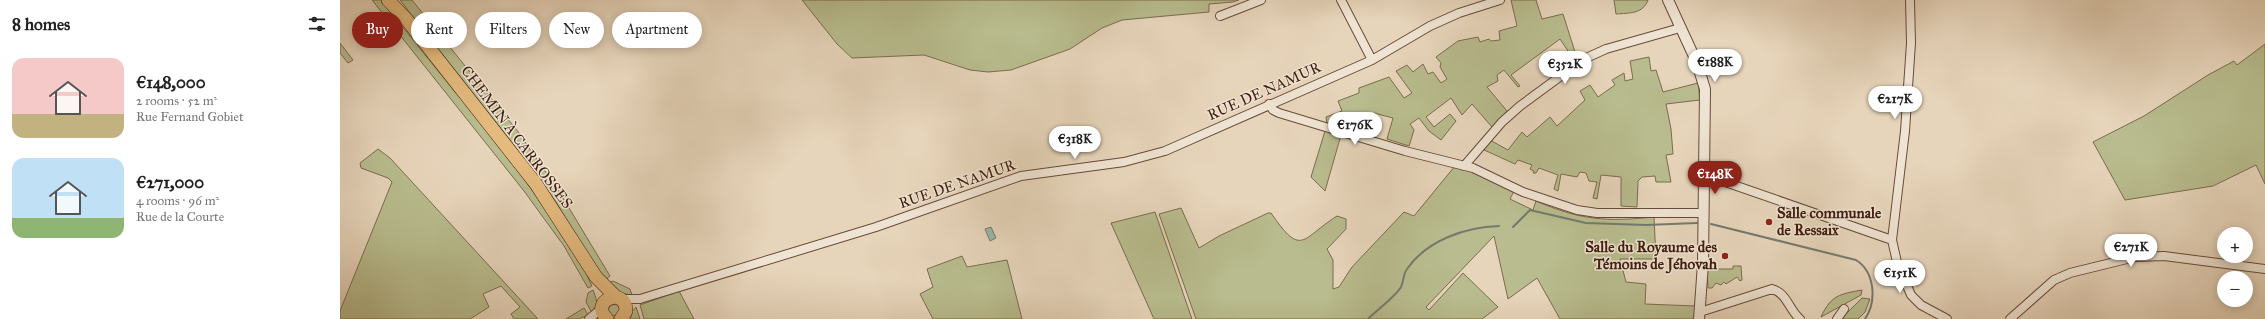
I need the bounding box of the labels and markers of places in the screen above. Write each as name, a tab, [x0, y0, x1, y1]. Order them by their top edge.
pin: €188K	[1687, 49, 1743, 83]
pin: €352K	[1537, 51, 1593, 85]
pin: €217K	[1867, 86, 1923, 120]
pin: €176K	[1327, 112, 1383, 146]
pin: €318K	[1047, 126, 1103, 160]
pin: €148K	[1687, 161, 1743, 195]
place label: Salle communale de Ressaix	[1777, 204, 1882, 239]
marker: Salle communale de Ressaix	[1764, 217, 1774, 227]
pin: €271K	[2103, 234, 2159, 268]
place label: Salle du Royaume des Témoins de Jéhovah	[1585, 238, 1718, 274]
marker: Salle du Royaume des Témoins de Jéhovah	[1720, 251, 1730, 261]
pin: €151K	[1872, 260, 1928, 294]

